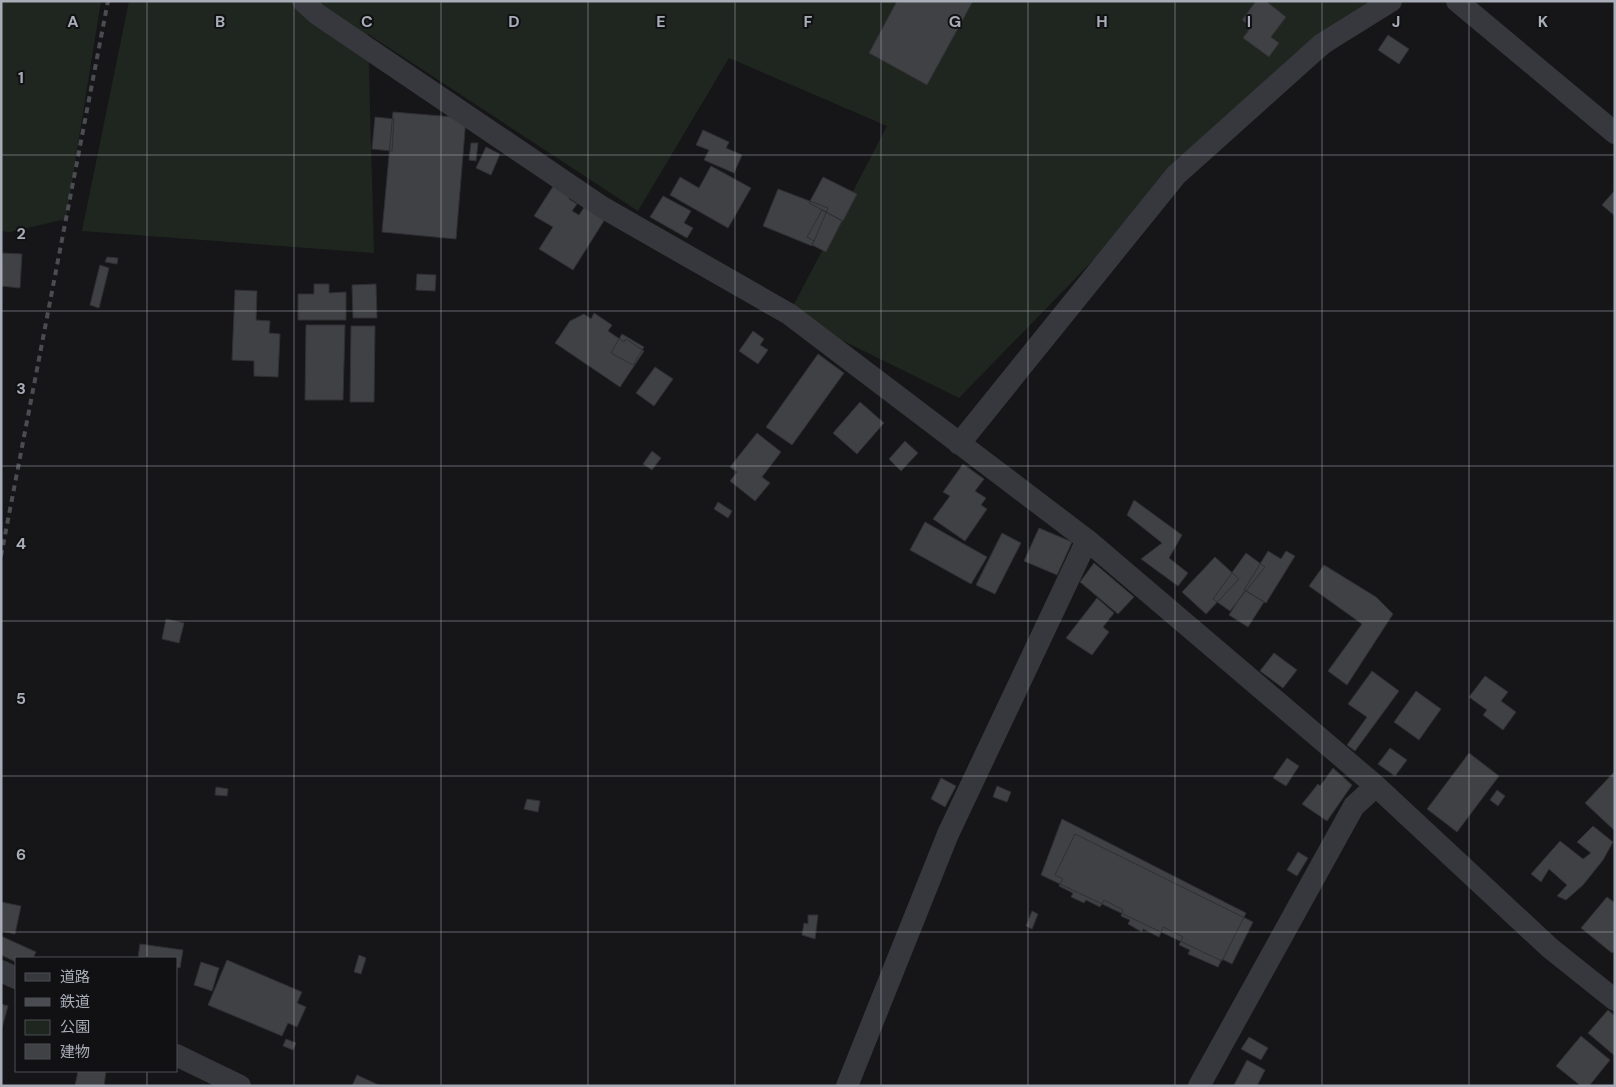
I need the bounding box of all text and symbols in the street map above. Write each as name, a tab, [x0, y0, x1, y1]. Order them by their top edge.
text: A	[67, 11, 79, 32]
text: B	[215, 11, 225, 32]
text: C	[361, 11, 373, 32]
text: D	[508, 11, 520, 32]
text: E	[656, 11, 666, 32]
text: F	[804, 11, 813, 32]
text: G	[949, 11, 961, 32]
text: H	[1096, 11, 1108, 32]
text: I	[1247, 11, 1251, 32]
text: J	[1392, 11, 1400, 32]
text: K	[1538, 11, 1549, 32]
text: 1	[18, 67, 24, 88]
text: 2	[16, 223, 26, 244]
text: 3	[16, 378, 26, 399]
text: 4	[16, 533, 26, 554]
text: 5	[16, 688, 26, 709]
text: 6	[16, 844, 26, 865]
legend	[15, 957, 178, 1072]
text: 道路	[60, 967, 90, 987]
text: 鉄道	[60, 992, 90, 1012]
text: 公園	[60, 1017, 90, 1037]
text: 建物	[60, 1042, 90, 1062]

